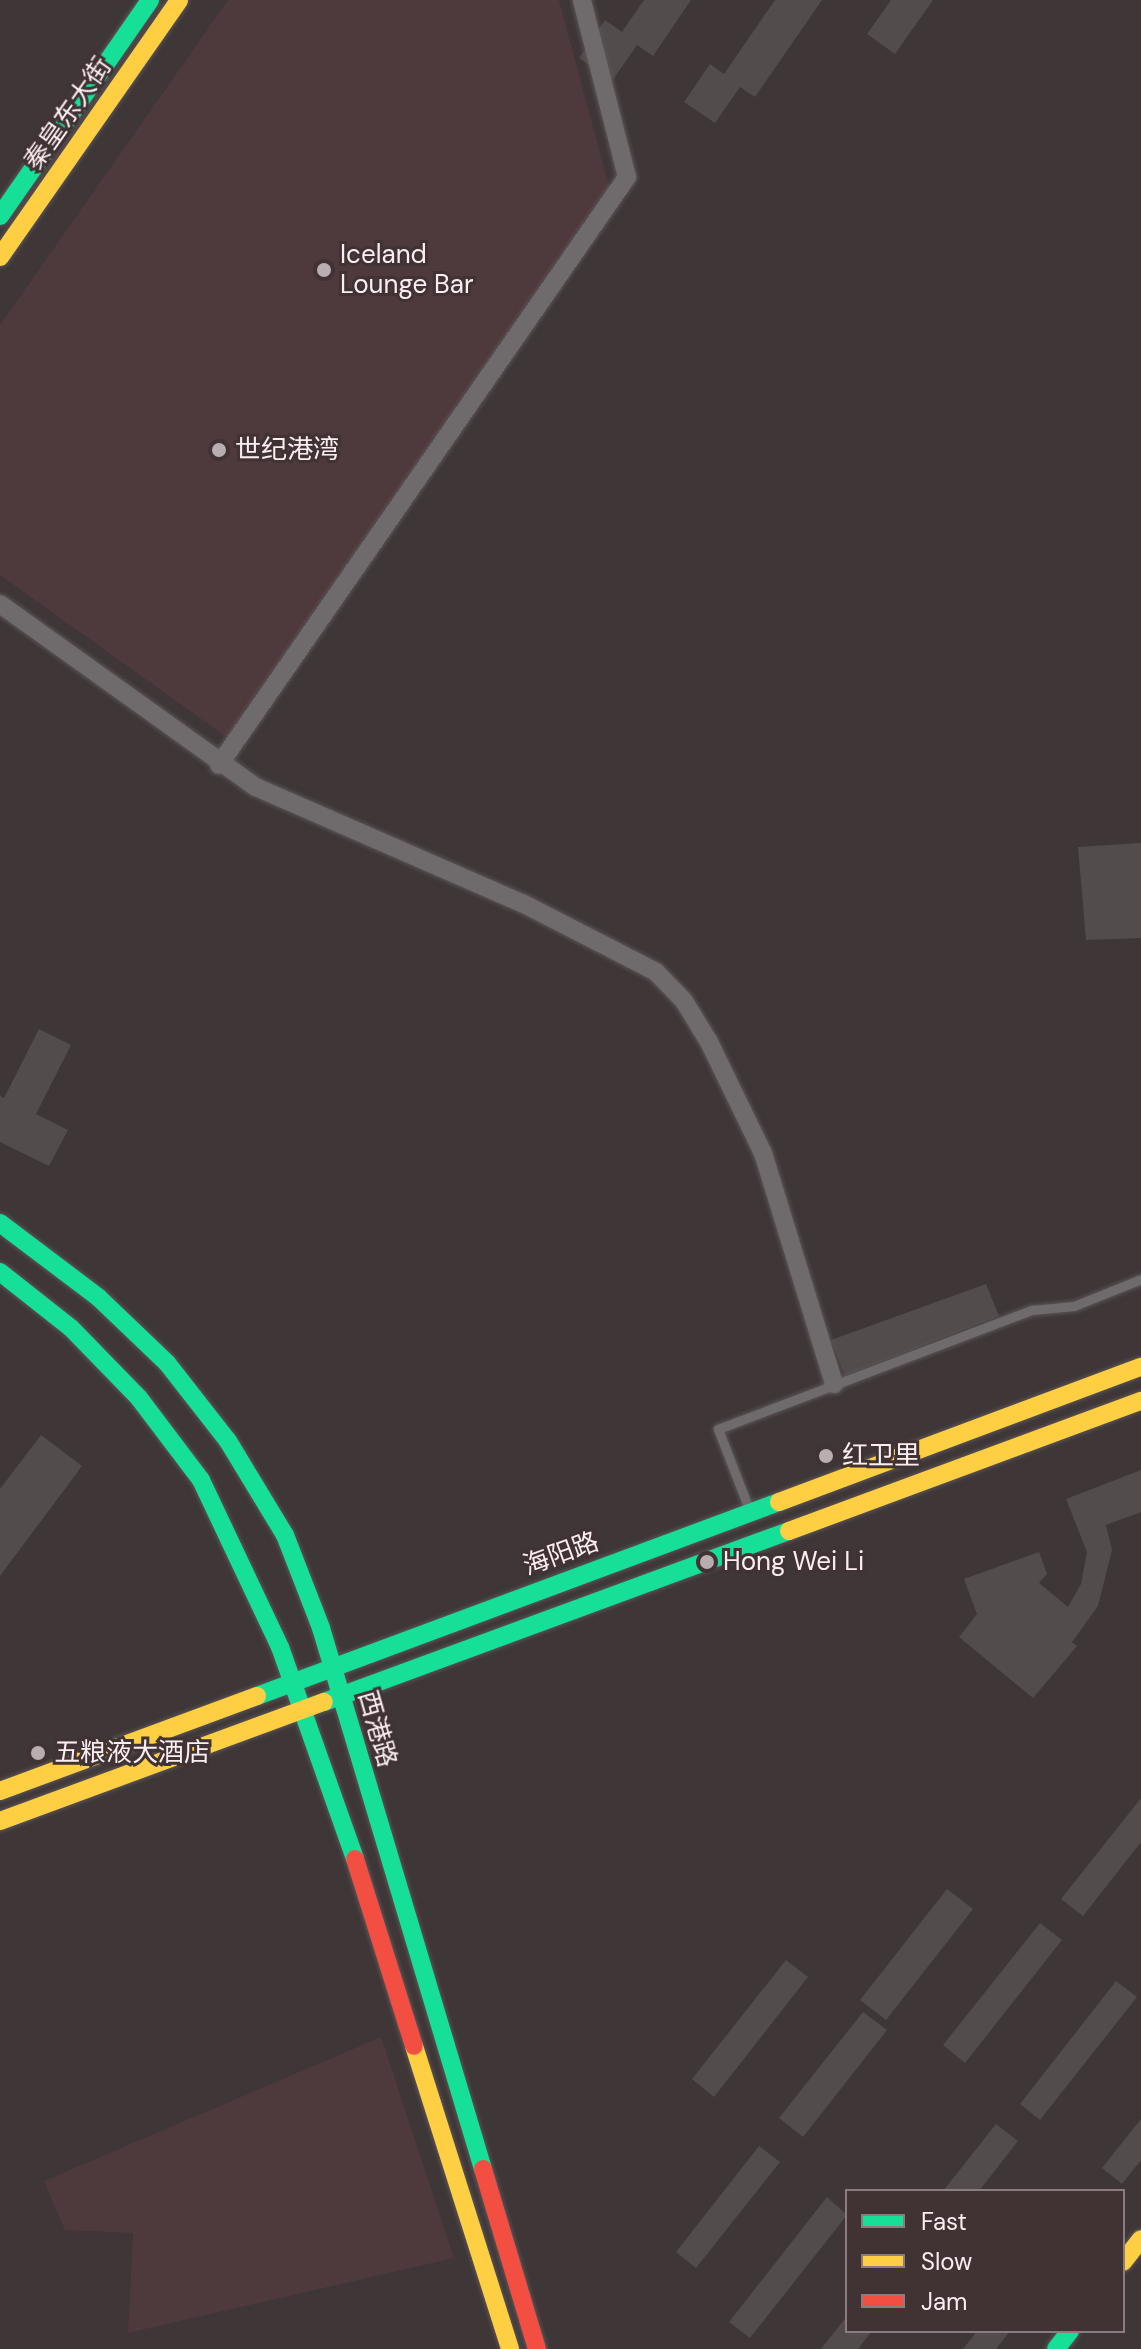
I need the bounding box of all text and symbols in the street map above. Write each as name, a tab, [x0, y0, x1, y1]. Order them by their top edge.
street label: 秦皇东大街	[18, 52, 118, 176]
place label: Iceland Lounge Bar	[340, 239, 474, 300]
marker: Iceland Lounge Bar	[315, 261, 333, 279]
place label: 世纪港湾	[235, 434, 339, 466]
marker: 世纪港湾	[210, 441, 228, 459]
place label: 红卫里	[842, 1440, 920, 1472]
marker: 红卫里	[817, 1447, 835, 1465]
street label: 海阳路	[519, 1526, 603, 1582]
place label: Hong Wei Li	[723, 1546, 864, 1578]
marker: Hong Wei Li	[698, 1553, 716, 1571]
street label: 西港路	[351, 1687, 403, 1771]
place label: 五粮液大酒店	[54, 1737, 210, 1769]
marker: 五粮液大酒店	[29, 1744, 47, 1762]
legend	[845, 2189, 1125, 2333]
text: Fast	[921, 2206, 967, 2237]
text: Slow	[921, 2246, 972, 2277]
text: Jam	[921, 2286, 967, 2317]

